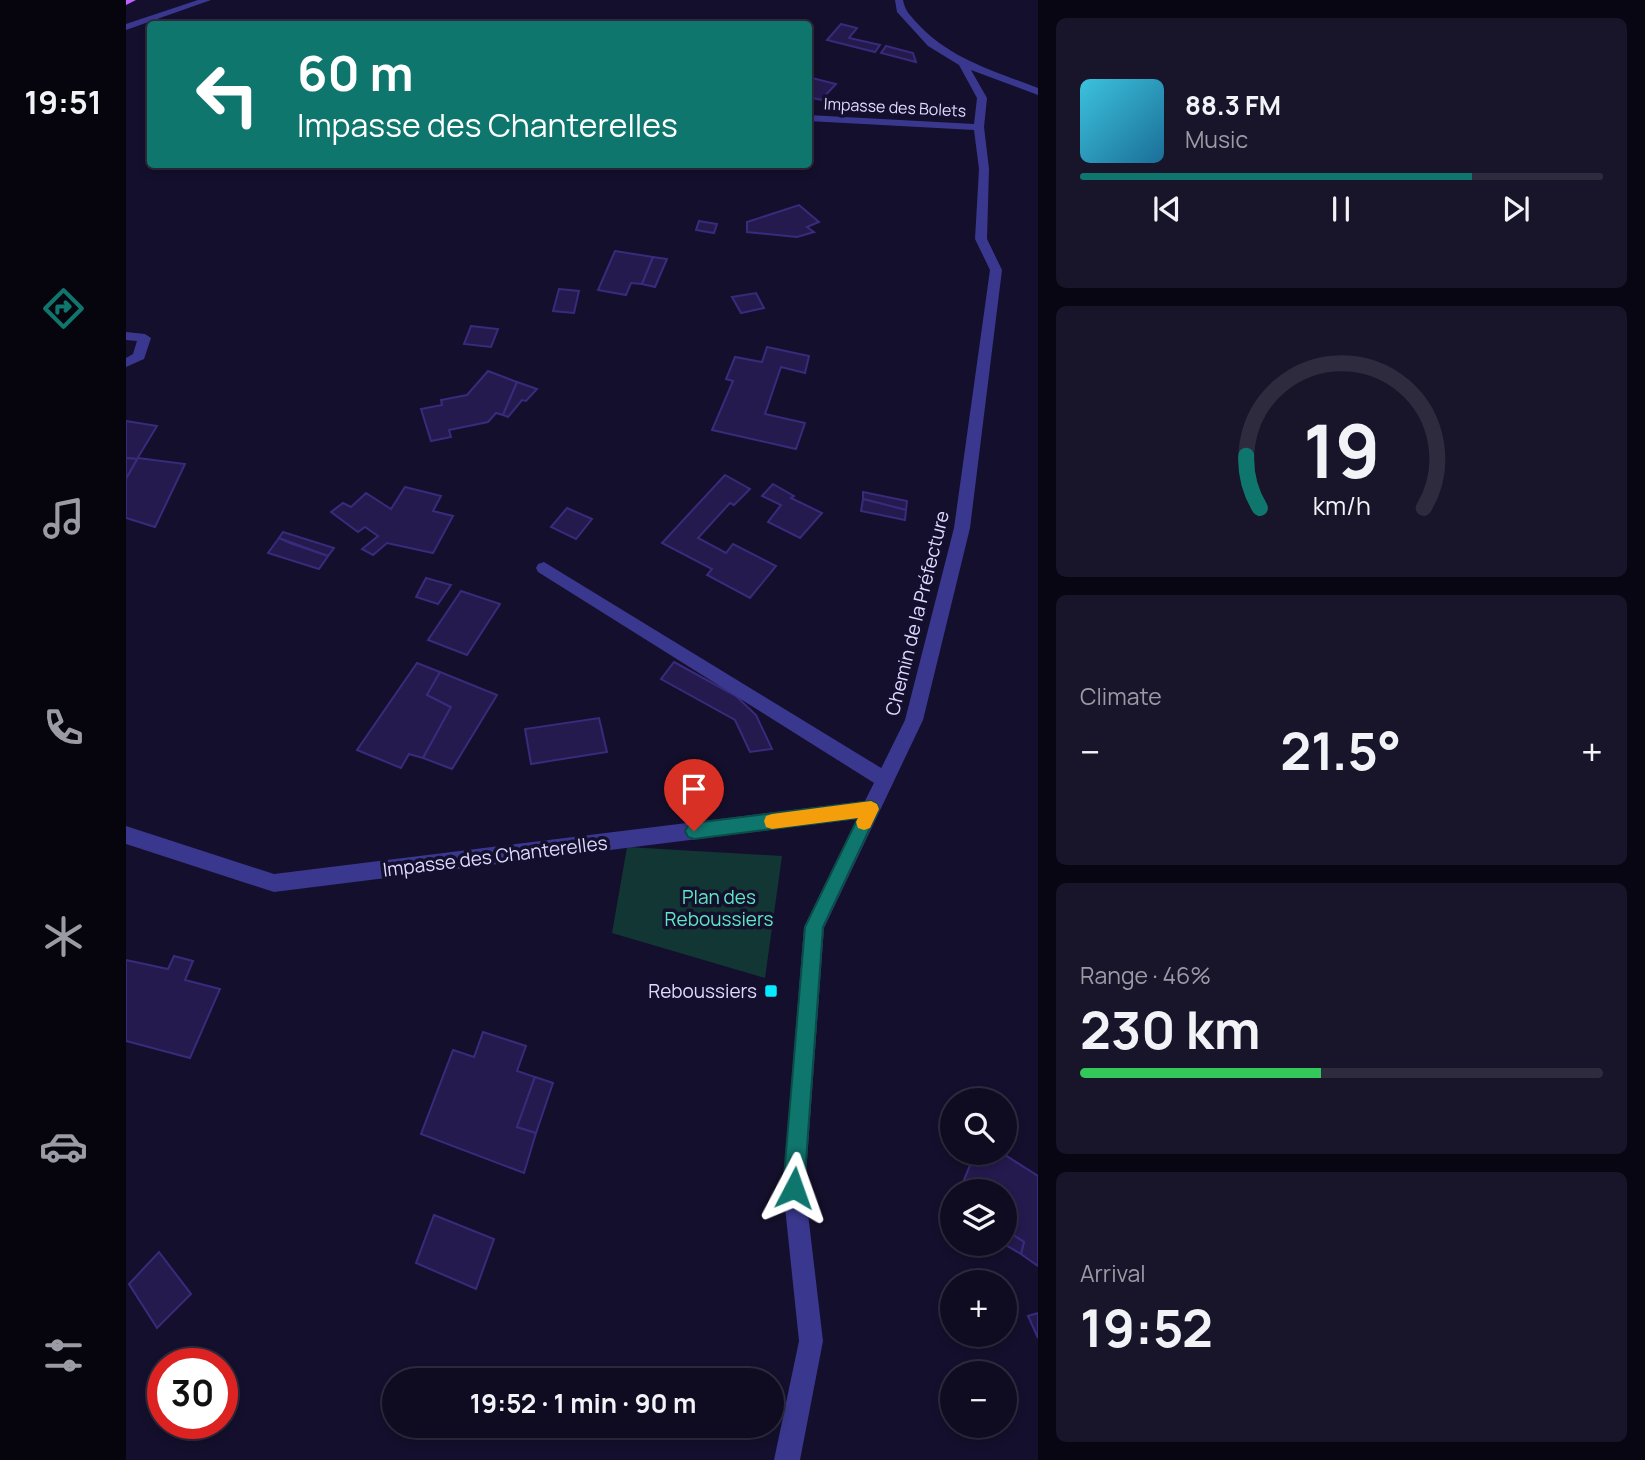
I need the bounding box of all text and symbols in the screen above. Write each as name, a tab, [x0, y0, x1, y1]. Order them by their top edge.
text: 60 m	[297, 39, 414, 106]
icon: left	[182, 49, 273, 140]
text: 19:51	[24, 80, 102, 124]
text: 88.3 FM	[1185, 87, 1281, 123]
street label: Impasse des Bolets	[823, 92, 967, 122]
text: Impasse des Chanterelles	[297, 103, 678, 147]
text: Music	[1185, 123, 1248, 155]
icon: previous	[1148, 190, 1186, 228]
icon: pause	[1322, 190, 1360, 228]
icon: next	[1497, 190, 1535, 228]
icon: directions	[39, 284, 88, 333]
text: 19	[1303, 400, 1380, 500]
text: km/h	[1312, 487, 1371, 522]
icon: music	[39, 494, 88, 543]
street label: Chemin de la Préfecture	[879, 508, 955, 718]
text: Climate	[1080, 680, 1162, 712]
icon: phone	[39, 703, 88, 752]
text: 21.5°	[1280, 715, 1401, 786]
text: −	[1080, 725, 1101, 777]
text: +	[1581, 725, 1603, 777]
pin	[664, 759, 724, 831]
icon: arrive	[675, 770, 713, 808]
street label: Impasse des Chanterelles	[381, 829, 609, 883]
park label: Plan des Reboussiers	[665, 884, 773, 932]
icon: climate	[39, 912, 88, 961]
text: Range · 46%	[1080, 959, 1211, 991]
place label: Reboussiers	[648, 978, 757, 1004]
marker: Reboussiers	[763, 983, 779, 999]
text: 230 km	[1080, 994, 1261, 1065]
map controls	[940, 1088, 1017, 1438]
button: search	[940, 1088, 1017, 1165]
icon: car	[39, 1122, 88, 1171]
position arrow	[757, 1151, 831, 1225]
button: layers	[940, 1179, 1017, 1256]
text: Arrival	[1080, 1257, 1146, 1289]
button: +	[940, 1270, 1017, 1347]
text: 19:52	[1080, 1292, 1213, 1363]
icon: filters	[39, 1331, 88, 1380]
speed limit sign: 30	[147, 1348, 238, 1439]
button: −	[940, 1361, 1017, 1438]
text: 19:52 · 1 min · 90 m	[470, 1385, 696, 1421]

